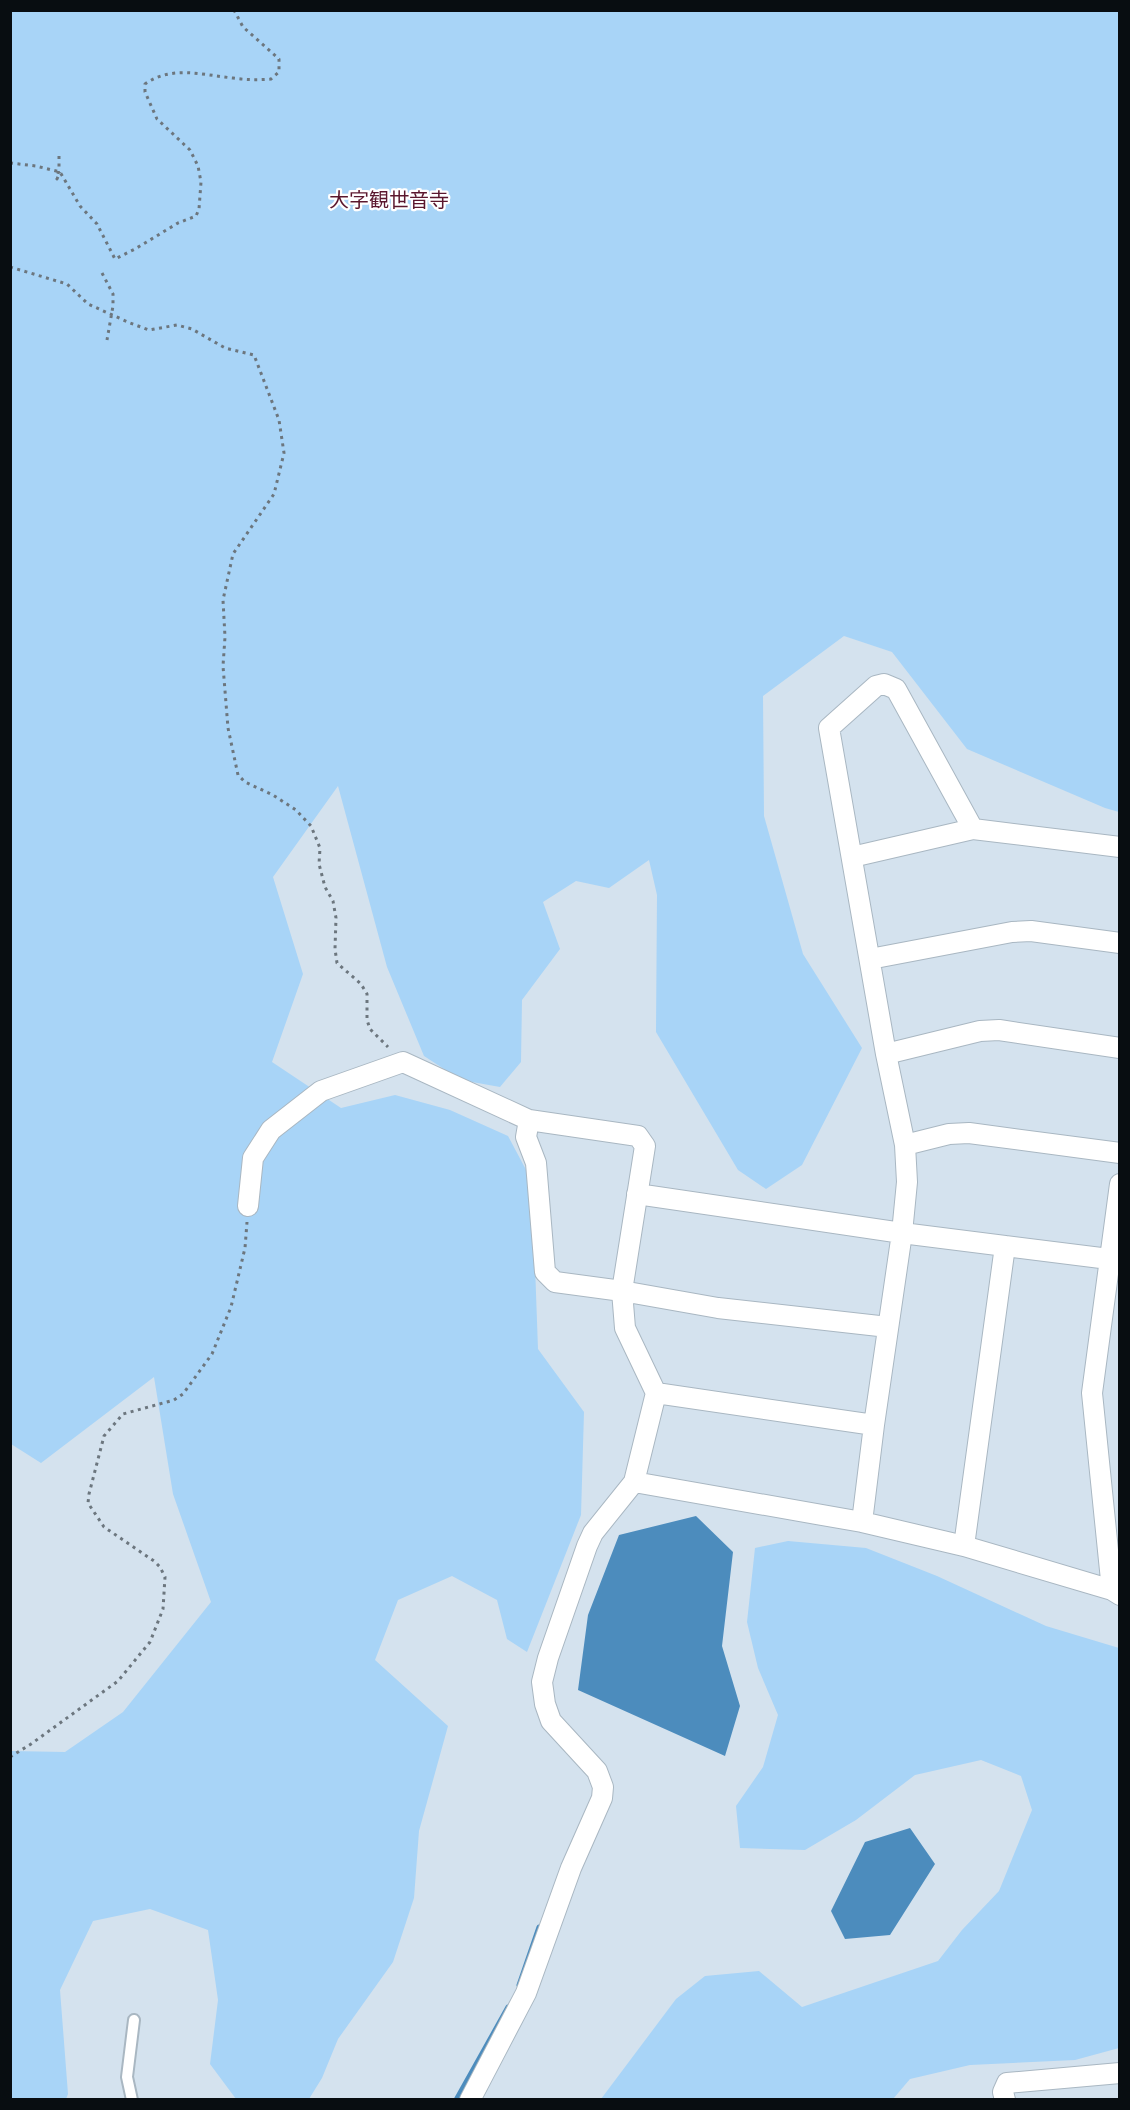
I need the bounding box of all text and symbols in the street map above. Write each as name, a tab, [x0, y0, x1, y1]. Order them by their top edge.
district label: 大字観世音寺	[329, 185, 449, 212]

